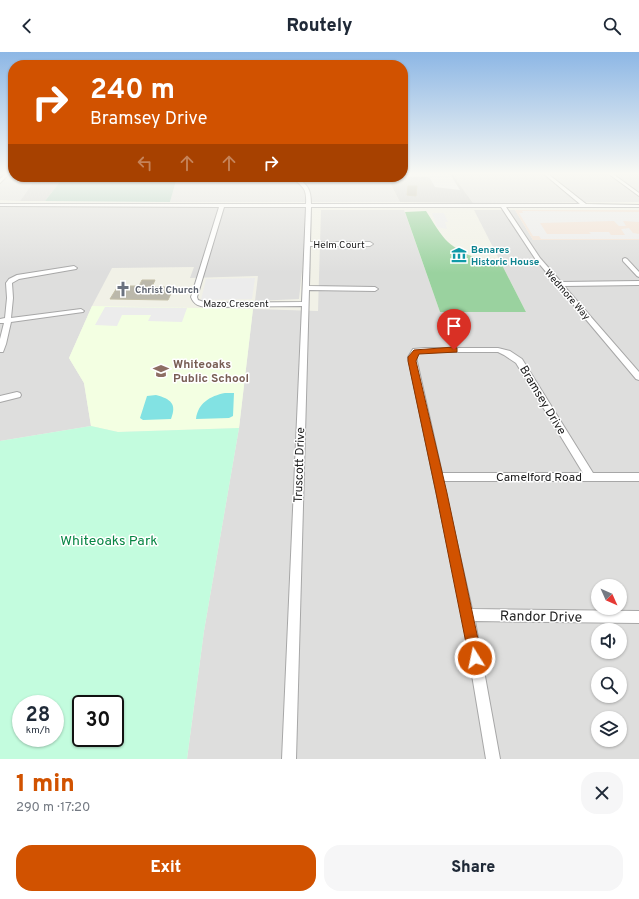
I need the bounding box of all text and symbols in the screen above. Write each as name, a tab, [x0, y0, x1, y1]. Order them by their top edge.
icon: back	[16, 15, 38, 37]
text: Routely	[286, 15, 353, 38]
icon: search	[601, 15, 623, 37]
text: 240 m	[90, 73, 175, 109]
icon: right	[24, 76, 76, 128]
text: Bramsey Drive	[90, 108, 207, 131]
icon: left	[134, 152, 156, 174]
icon: ahead	[176, 152, 198, 174]
icon: ahead	[218, 152, 240, 174]
icon: right	[260, 152, 282, 174]
street label: Helm Court	[313, 239, 365, 252]
place label: Benares Historic House	[471, 244, 540, 269]
museum icon: Benares Historic House	[450, 246, 468, 264]
street label: Wedmore Way	[541, 267, 593, 323]
church icon: Christ Church	[114, 280, 132, 298]
place label: Christ Church	[135, 284, 199, 297]
street label: Mazo Crescent	[203, 298, 269, 311]
pin	[437, 309, 471, 350]
icon: arrive	[443, 315, 465, 337]
place label: Whiteoaks Public School	[173, 357, 249, 387]
school or university icon: Whiteoaks Public School	[152, 362, 170, 380]
street label: Bramsey Drive	[515, 363, 569, 438]
street label: Truscott Drive	[291, 427, 309, 503]
street label: Camelford Road	[496, 470, 582, 486]
park label: Whiteoaks Park	[60, 533, 158, 550]
north arrow	[591, 579, 627, 615]
map controls	[591, 579, 627, 747]
street label: Randor Drive	[500, 608, 582, 627]
button: sound	[591, 623, 627, 659]
position arrow	[454, 637, 496, 679]
button: search	[591, 667, 627, 703]
speed limit sign: 30	[72, 695, 124, 747]
text: 28	[26, 703, 50, 729]
button: layers	[591, 711, 627, 747]
text: km/h	[26, 724, 50, 737]
text: 1 min	[16, 770, 75, 800]
button: close	[581, 772, 623, 814]
text: 290 m · 17:20	[16, 800, 90, 816]
button: Exit	[16, 845, 316, 891]
button: Share	[324, 845, 623, 891]

